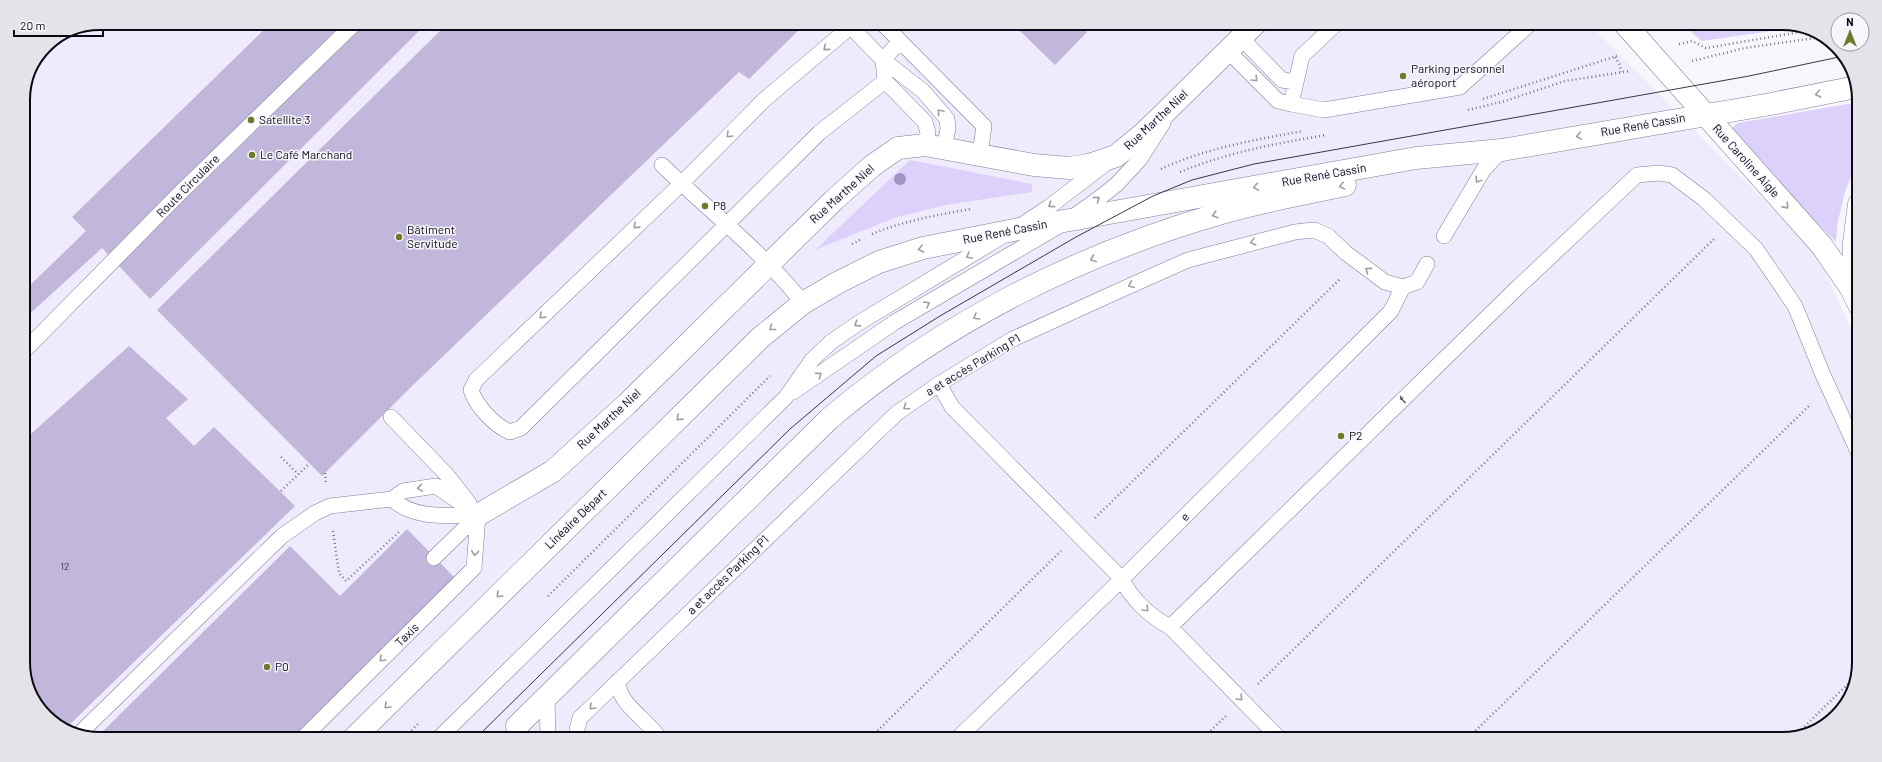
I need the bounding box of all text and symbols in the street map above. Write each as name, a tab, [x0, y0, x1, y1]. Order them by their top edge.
scale bar	[14, 12, 103, 38]
north arrow	[1830, 12, 1870, 52]
text: N	[1846, 15, 1854, 28]
text: 20 m	[20, 18, 46, 32]
one-way arrow	[823, 44, 830, 51]
place label: Parking personnel aéroport	[1411, 61, 1505, 89]
marker: Parking personnel aéroport	[1398, 71, 1408, 81]
one-way arrow	[1250, 74, 1258, 82]
street label: Rue Marthe Niel	[1121, 86, 1190, 152]
one-way arrow	[1814, 90, 1821, 98]
one-way arrow	[938, 109, 945, 116]
street label: Rue René Cassin	[1599, 110, 1686, 138]
place label: Satellite 3	[259, 112, 310, 126]
marker: Satellite 3	[246, 115, 256, 125]
street label: Rue Caroline Aigle	[1710, 121, 1783, 200]
one-way arrow	[726, 130, 734, 138]
one-way arrow	[1576, 131, 1582, 140]
place label: Le Café Marchand	[260, 147, 352, 161]
marker: Le Café Marchand	[247, 150, 257, 160]
street label: Route Circulaire	[153, 151, 222, 220]
street label: Rue René Cassin	[1280, 160, 1367, 188]
street label: Rue Marthe Niel	[806, 161, 876, 226]
one-way arrow	[1475, 176, 1482, 183]
one-way arrow	[1253, 182, 1259, 191]
one-way arrow	[1338, 182, 1345, 190]
one-way arrow	[1093, 197, 1100, 204]
place label: P8	[713, 198, 726, 212]
one-way arrow	[1049, 200, 1056, 207]
marker: P8	[700, 201, 710, 211]
one-way arrow	[1781, 201, 1789, 209]
one-way arrow	[1211, 210, 1218, 219]
street label: Rue René Cassin	[961, 216, 1048, 246]
one-way arrow	[633, 221, 641, 229]
place label: Bâtiment Servitude	[407, 222, 458, 250]
marker: Bâtiment Servitude	[394, 232, 404, 242]
one-way arrow	[1250, 238, 1256, 246]
one-way arrow	[918, 244, 925, 253]
one-way arrow	[966, 252, 973, 259]
one-way arrow	[1089, 255, 1096, 263]
one-way arrow	[1366, 268, 1373, 275]
one-way arrow	[1127, 280, 1135, 288]
one-way arrow	[923, 301, 930, 308]
one-way arrow	[539, 311, 547, 319]
one-way arrow	[973, 313, 980, 320]
one-way arrow	[855, 319, 862, 326]
one-way arrow	[770, 323, 777, 330]
street label: a et accès Parking P1	[923, 330, 1022, 398]
one-way arrow	[814, 373, 821, 380]
street label: Rue Marthe Niel	[574, 385, 643, 451]
street label: f	[1396, 393, 1409, 406]
one-way arrow	[903, 402, 910, 409]
one-way arrow	[676, 413, 684, 421]
place label: P2	[1349, 428, 1363, 442]
marker: P2	[1336, 431, 1346, 441]
one-way arrow	[417, 483, 423, 492]
street label: Linéaire Départ	[542, 485, 609, 551]
street label: e	[1177, 509, 1192, 524]
street label: a et accès Parking P1	[684, 532, 771, 617]
one-way arrow	[471, 550, 480, 557]
house number: 12	[61, 560, 69, 572]
one-way arrow	[496, 590, 504, 597]
one-way arrow	[1141, 604, 1149, 612]
street label: Taxis	[392, 620, 421, 649]
one-way arrow	[379, 654, 387, 662]
place label: P0	[275, 659, 289, 673]
marker: P0	[262, 662, 272, 672]
one-way arrow	[1235, 693, 1242, 701]
one-way arrow	[384, 701, 392, 709]
one-way arrow	[589, 702, 597, 710]

